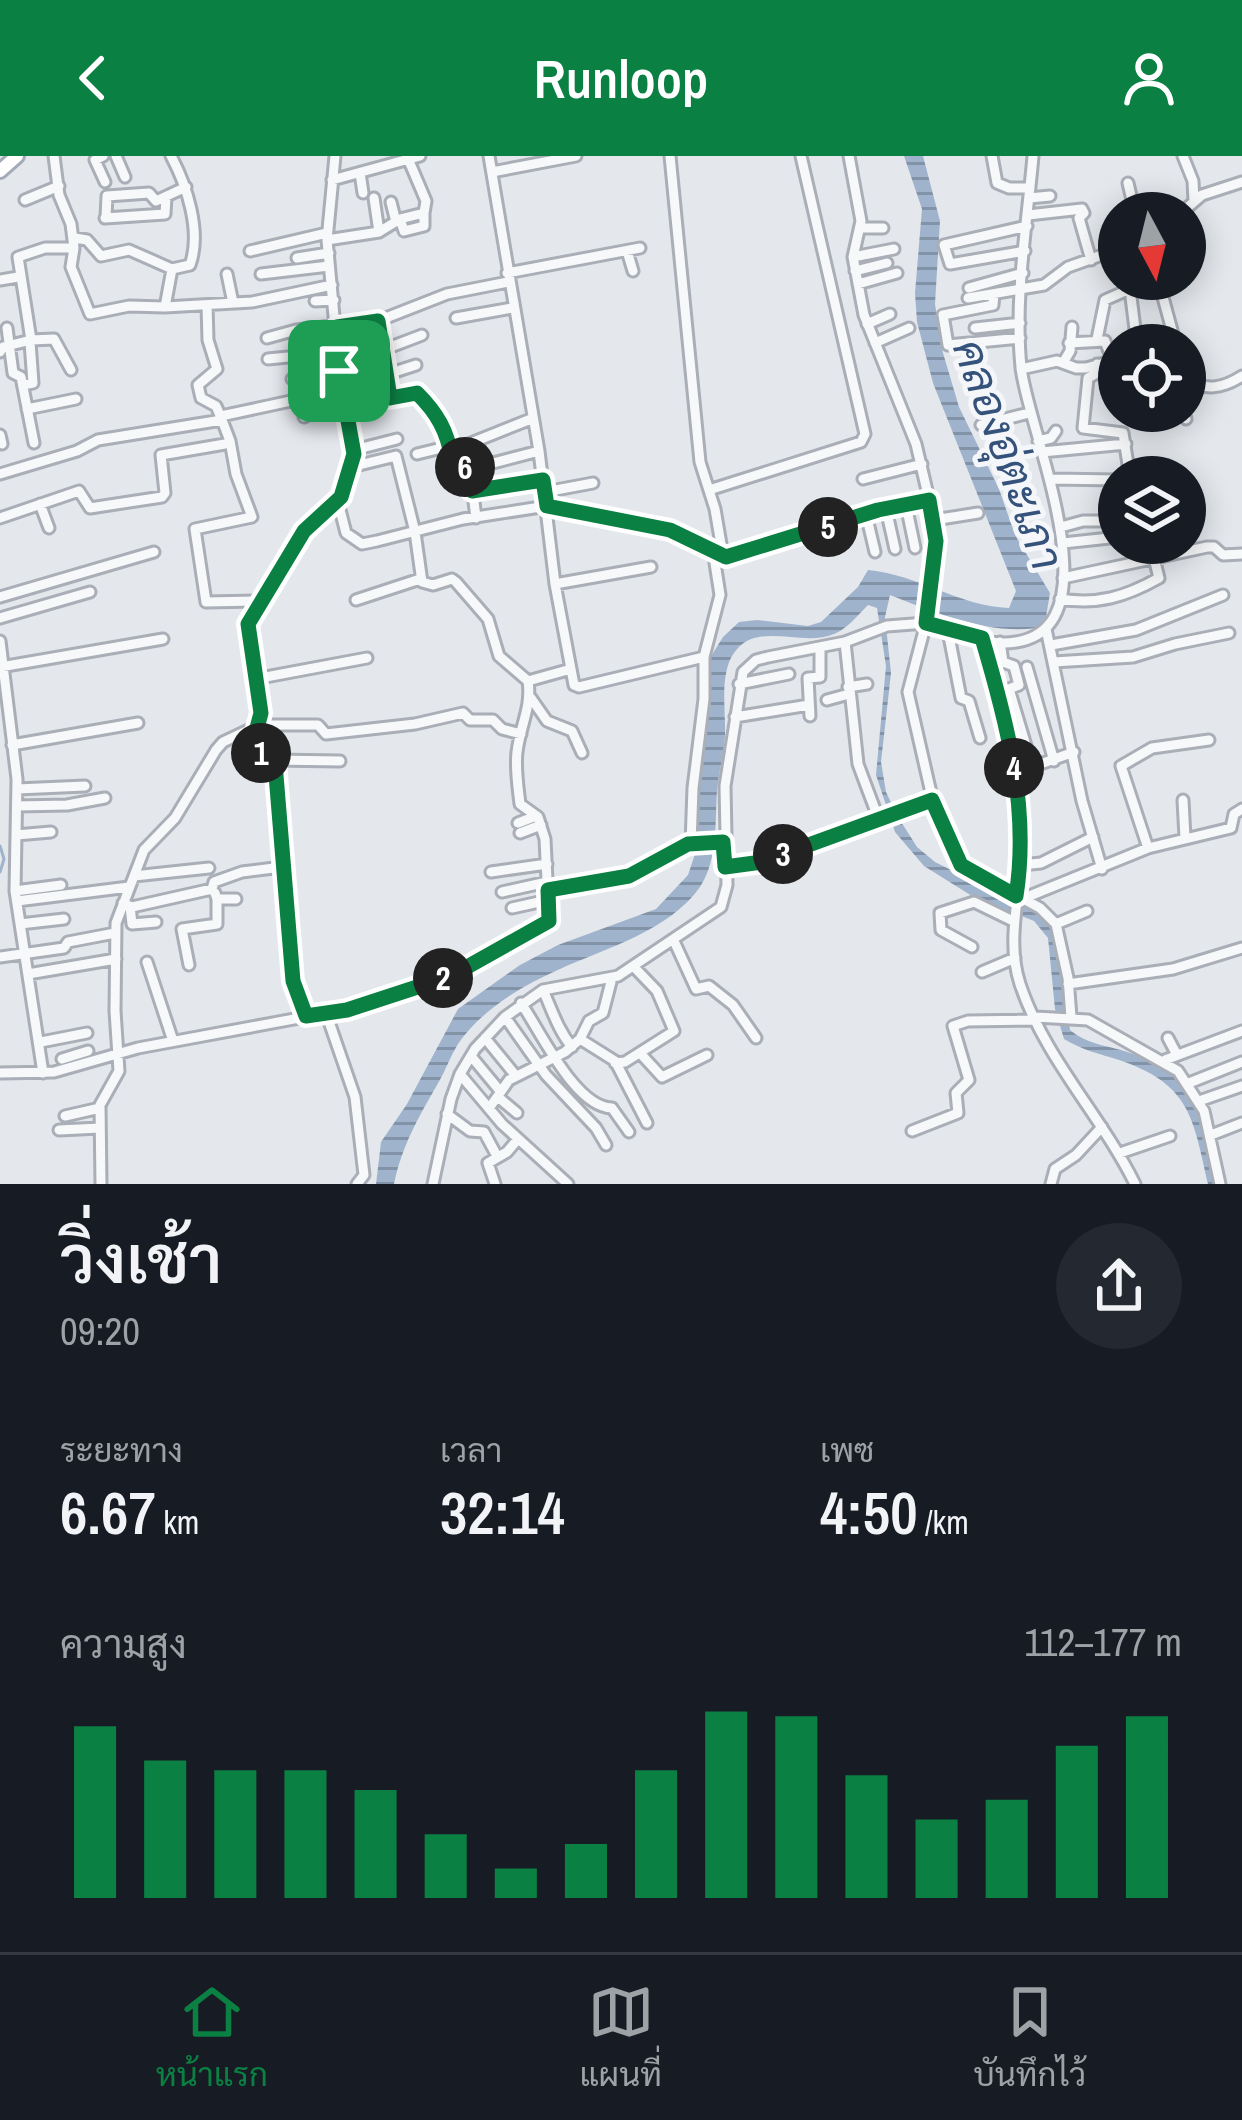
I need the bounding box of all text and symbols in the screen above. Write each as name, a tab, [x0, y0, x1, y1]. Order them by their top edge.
text: Runloop	[534, 42, 708, 115]
icon: back	[60, 45, 126, 111]
icon: person	[1116, 45, 1182, 111]
north arrow	[1098, 192, 1206, 300]
map controls	[1098, 192, 1206, 564]
pin	[288, 320, 390, 422]
button: locate	[1098, 324, 1206, 432]
water label: คลองอุ่ตะเภา	[938, 330, 1079, 578]
icon: arrive	[306, 338, 372, 404]
pin: 6	[435, 437, 495, 497]
text: 6	[457, 445, 473, 489]
button: layers	[1098, 456, 1206, 564]
pin: 5	[798, 497, 858, 557]
text: 5	[820, 505, 836, 549]
pin: 1	[231, 723, 291, 783]
text: 1	[253, 731, 269, 775]
pin: 4	[984, 738, 1044, 798]
text: 4	[1006, 746, 1022, 790]
pin: 3	[753, 824, 813, 884]
text: 3	[775, 832, 791, 876]
pin: 2	[413, 948, 473, 1008]
text: 2	[435, 956, 451, 1000]
text: วิ่งเช้า	[60, 1215, 222, 1304]
button: share	[1056, 1223, 1182, 1349]
text: 09:20	[60, 1305, 140, 1357]
text: ระยะทาง	[60, 1428, 183, 1472]
text: เวลา	[440, 1428, 502, 1472]
text: เพซ	[820, 1428, 874, 1472]
text: 6.67	[60, 1472, 156, 1553]
text: 32:14	[440, 1472, 565, 1553]
text: 4:50	[820, 1472, 918, 1553]
text: km	[156, 1500, 199, 1544]
text: /km	[918, 1500, 969, 1544]
text: 112–177 m	[1024, 1616, 1182, 1668]
text: ความสูง	[60, 1618, 187, 1670]
tab: หน้าแรก	[156, 1979, 268, 2096]
tab: แผนที่	[580, 1979, 662, 2096]
tab: บันทึกไว้	[973, 1979, 1086, 2096]

